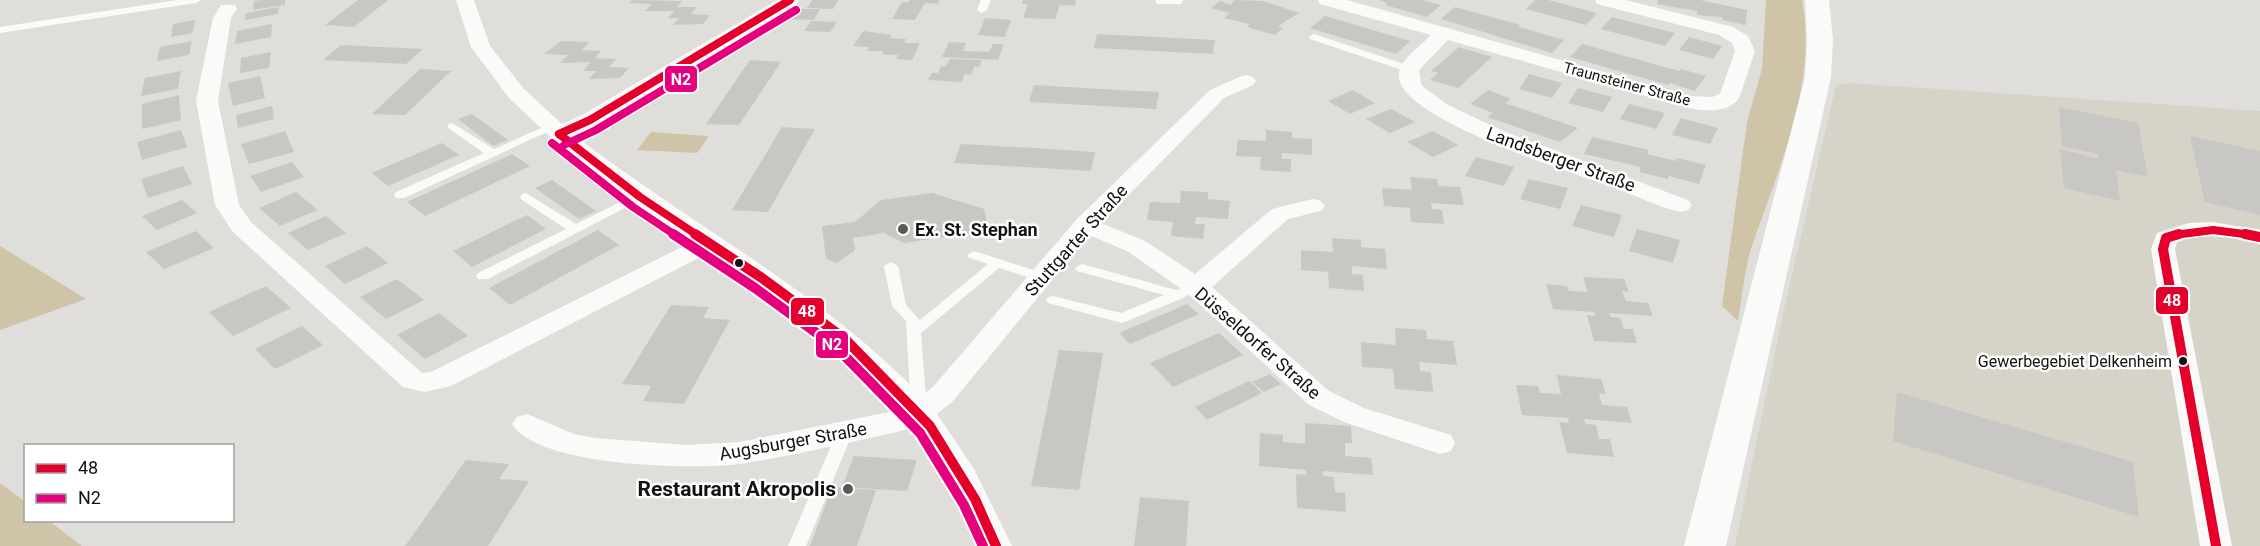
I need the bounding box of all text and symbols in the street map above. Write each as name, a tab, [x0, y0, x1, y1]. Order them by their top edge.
street label: Traunsteiner Straße	[1561, 58, 1693, 110]
line badge: N2	[664, 65, 698, 93]
text: N2	[671, 70, 691, 89]
street label: Landsberger Straße	[1484, 122, 1638, 196]
street label: Stuttgarter Straße	[1020, 180, 1132, 300]
place label: Ex. St. Stephan	[915, 219, 1038, 240]
marker: Ex. St. Stephan	[896, 222, 910, 236]
unlabelled marker	[733, 257, 745, 269]
street label: Düsseldorfer Straße	[1191, 283, 1325, 403]
line badge: 48	[2155, 286, 2189, 315]
text: 48	[2163, 291, 2181, 310]
line badge: 48	[790, 297, 825, 326]
text: 48	[798, 302, 816, 321]
line badge: N2	[815, 330, 849, 359]
text: N2	[822, 335, 842, 354]
place label: Gewerbegebiet Delkenheim	[1978, 352, 2172, 371]
marker: Gewerbegebiet Delkenheim	[2177, 355, 2189, 367]
street label: Augsburger Straße	[718, 418, 868, 464]
legend	[24, 444, 234, 522]
text: 48	[78, 457, 98, 478]
place label: Restaurant Akropolis	[638, 477, 836, 501]
marker: Restaurant Akropolis	[841, 482, 855, 496]
text: N2	[78, 487, 101, 508]

